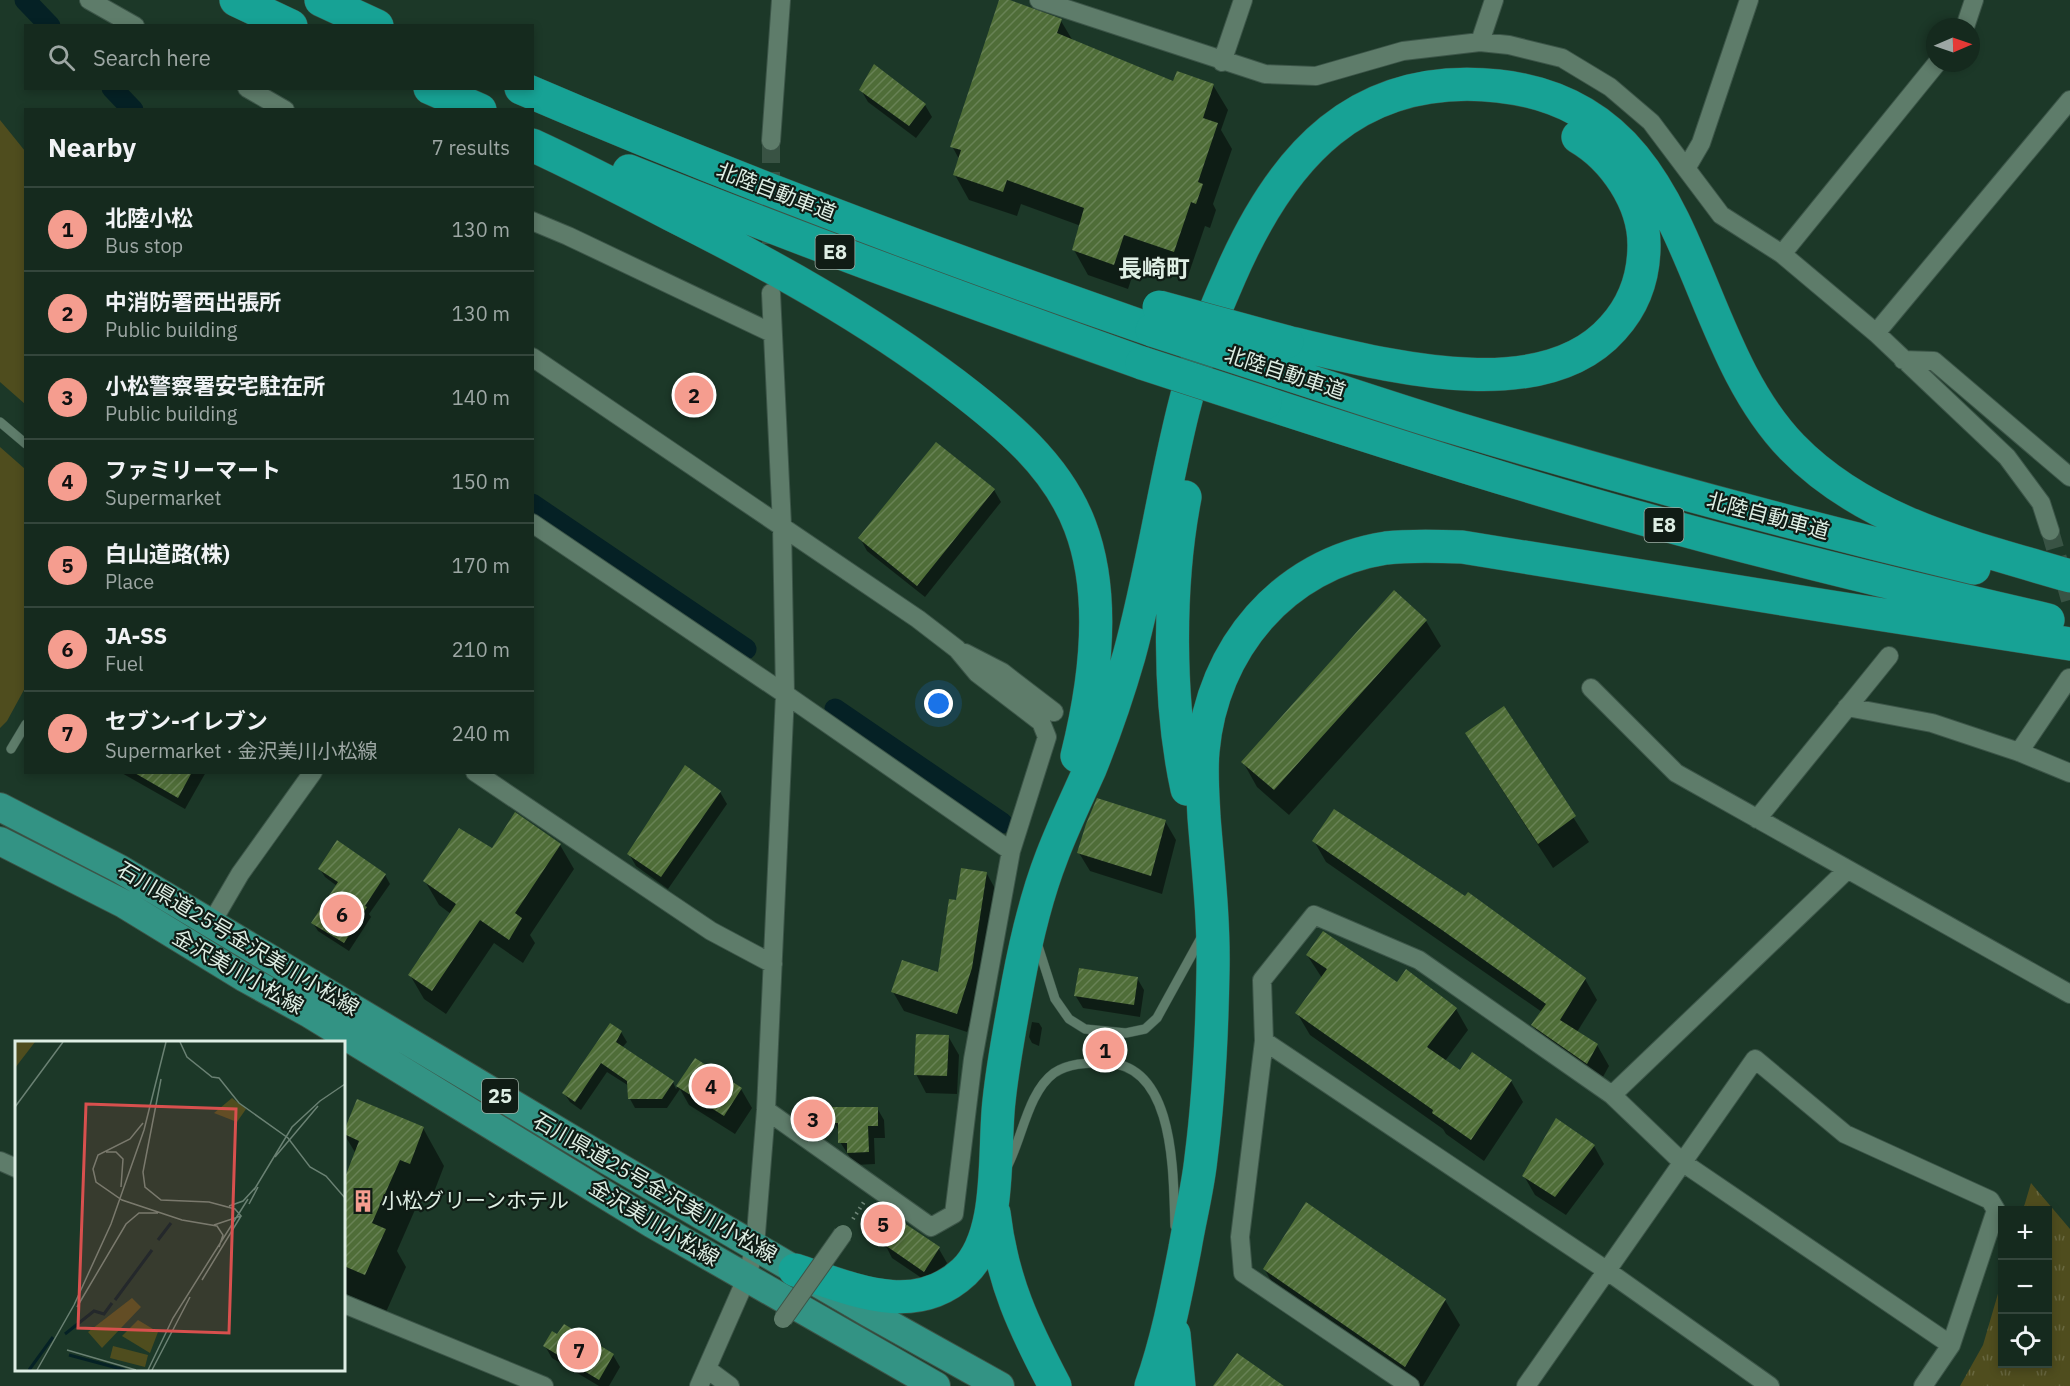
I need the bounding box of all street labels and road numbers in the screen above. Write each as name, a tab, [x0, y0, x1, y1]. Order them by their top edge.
street label: 北陸自動車道	[713, 155, 840, 227]
road number: E8	[816, 235, 854, 269]
street label: 北陸自動車道	[1221, 339, 1350, 405]
street label: 北陸自動車道	[1704, 485, 1833, 545]
road number: E8	[1644, 508, 1684, 542]
street label: 石川県道25号金沢美川小松線	[113, 857, 363, 1021]
street label: 金沢美川小松線	[168, 924, 308, 1020]
road number: 25	[482, 1079, 518, 1113]
street label: 石川県道25号金沢美川小松線	[529, 1108, 781, 1268]
street label: 金沢美川小松線	[585, 1174, 723, 1272]

